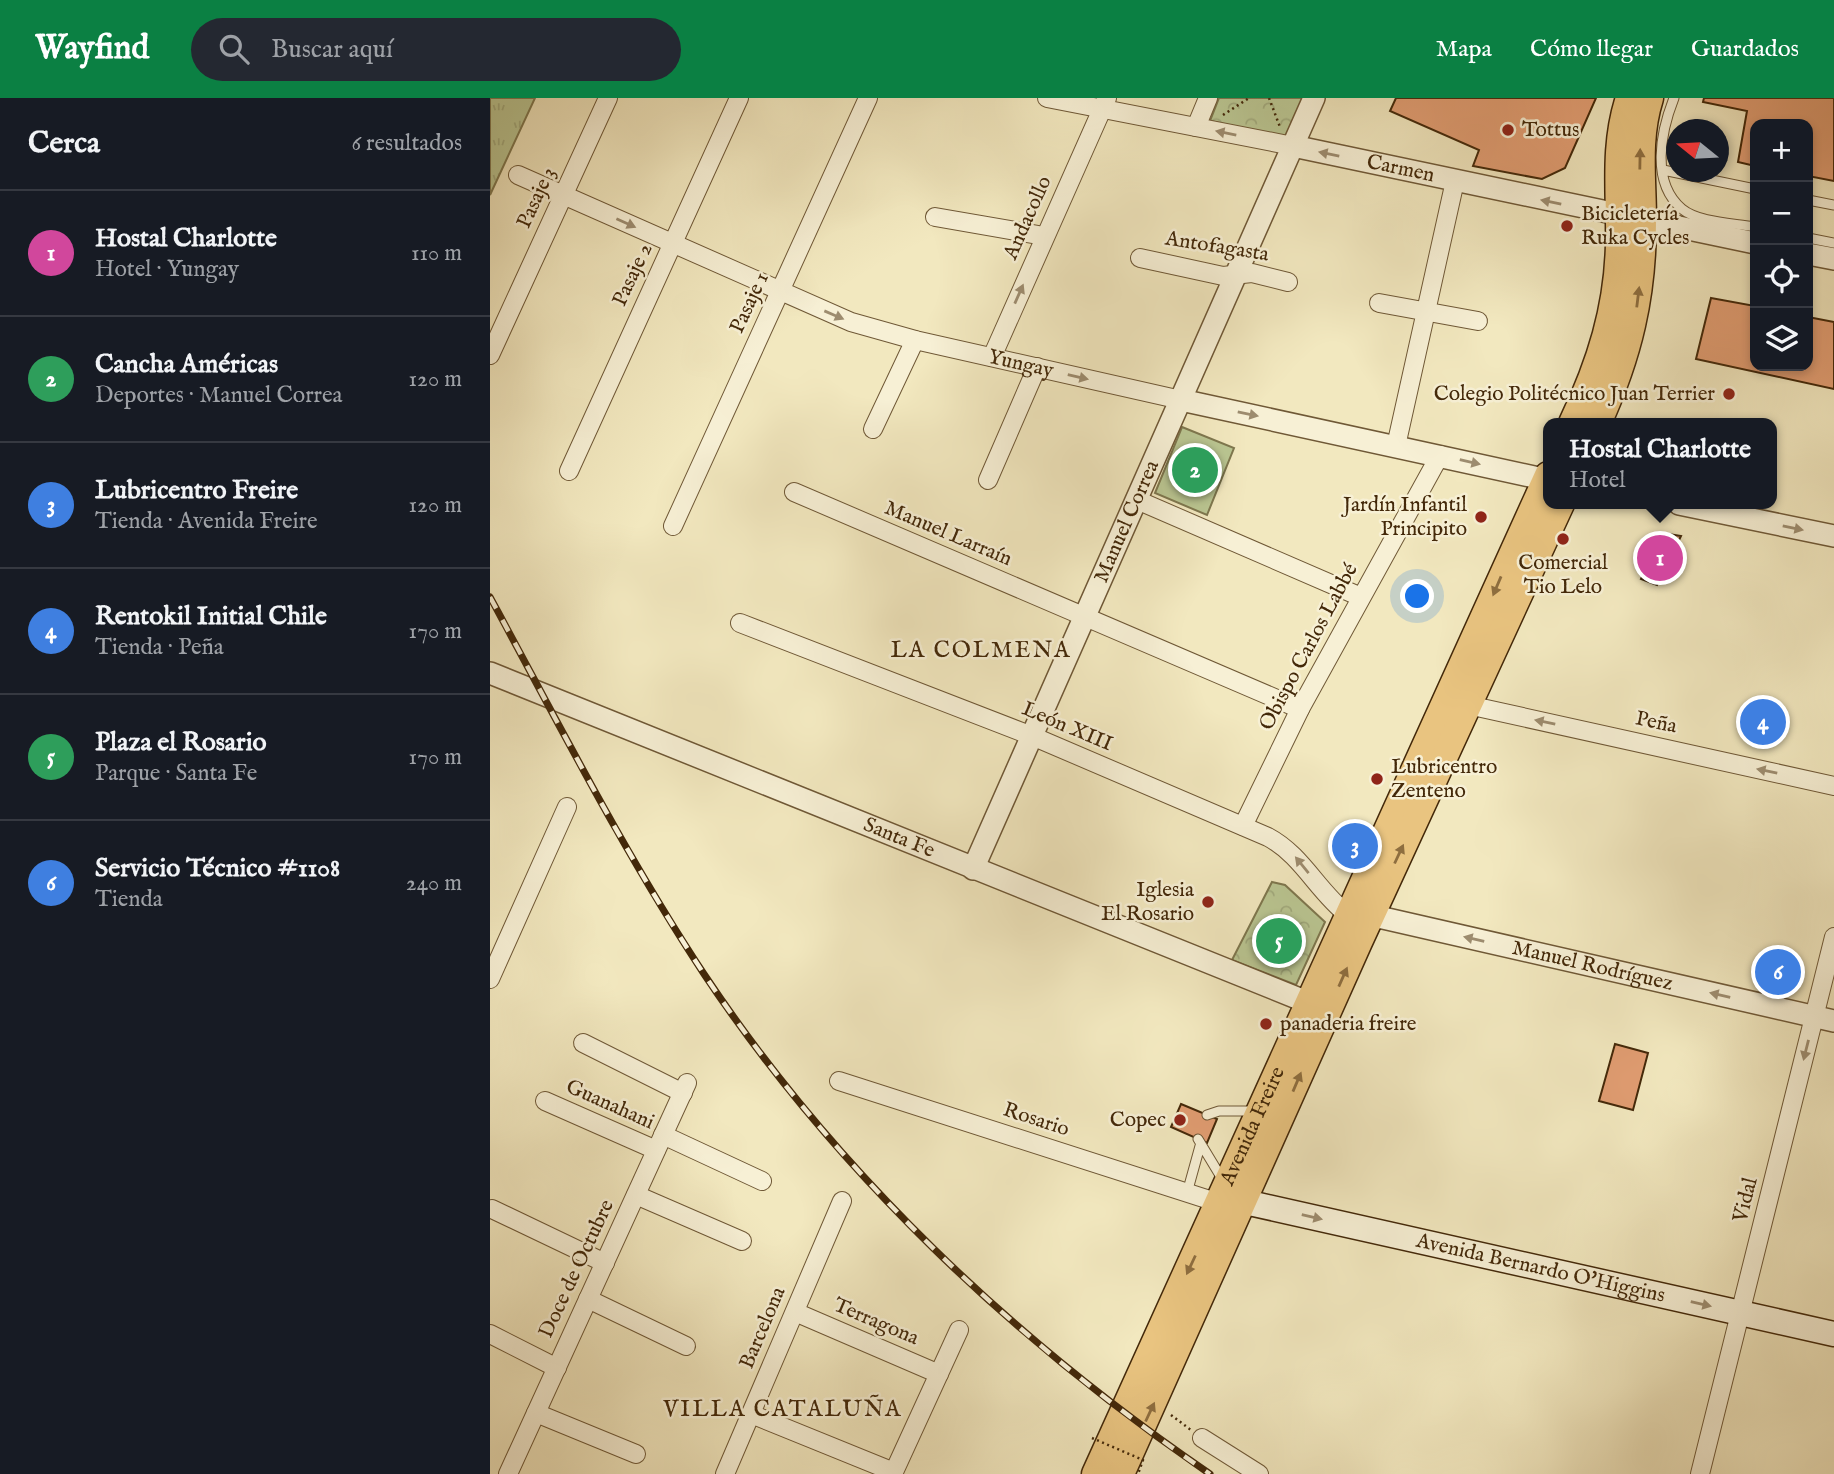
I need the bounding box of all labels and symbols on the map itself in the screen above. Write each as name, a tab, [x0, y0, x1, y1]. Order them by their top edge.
place label: Tottus	[1522, 117, 1579, 144]
north arrow	[1666, 119, 1729, 182]
marker: Tottus	[1500, 122, 1516, 138]
one-way arrow	[1215, 127, 1237, 138]
one-way arrow	[1318, 148, 1340, 159]
street label: Carmen	[1364, 148, 1437, 189]
one-way arrow	[1634, 148, 1646, 170]
street label: Pasaje 3	[511, 163, 563, 233]
street label: Andacollo	[997, 172, 1058, 265]
one-way arrow	[1540, 196, 1562, 207]
place label: Bicicletería Ruka Cycles	[1581, 201, 1689, 252]
one-way arrow	[616, 217, 636, 229]
marker: Bicicletería Ruka Cycles	[1559, 218, 1575, 234]
street label: Antofagasta	[1162, 225, 1272, 269]
street label: Pasaje 2	[607, 239, 659, 311]
street label: Pasaje 1	[724, 268, 776, 338]
one-way arrow	[1013, 284, 1025, 304]
one-way arrow	[1632, 286, 1643, 308]
one-way arrow	[824, 309, 845, 320]
street label: Yungay	[986, 343, 1057, 384]
one-way arrow	[1067, 371, 1089, 382]
place label: Colegio Politécnico Juan Terrier	[1434, 381, 1715, 408]
marker: Colegio Politécnico Juan Terrier	[1721, 386, 1737, 402]
one-way arrow	[1237, 409, 1259, 420]
pin: 2	[1172, 444, 1218, 496]
street label: Manuel Correa	[1088, 455, 1166, 587]
one-way arrow	[1459, 457, 1481, 468]
place label: Jardín Infantil Principito	[1341, 492, 1467, 543]
street label: Manuel Larraín	[880, 495, 1016, 573]
marker: Jardín Infantil Principito	[1473, 509, 1489, 525]
one-way arrow	[1782, 522, 1804, 533]
marker: Comercial Tio Lelo	[1555, 531, 1571, 547]
pin: 1	[1637, 532, 1683, 584]
place label: Comercial Tio Lelo	[1518, 550, 1608, 601]
street label: Obispo Carlos Labbé	[1254, 558, 1365, 735]
one-way arrow	[1491, 576, 1503, 596]
your location	[1400, 579, 1434, 613]
district label: LA COLMENA	[890, 636, 1072, 665]
street label: León XIII	[1018, 696, 1116, 758]
pin: 4	[1740, 696, 1786, 748]
street label: Peña	[1633, 705, 1680, 741]
one-way arrow	[1534, 716, 1556, 727]
place label: Lubricentro Zenteno	[1391, 754, 1497, 805]
one-way arrow	[1756, 765, 1778, 776]
marker: Lubricentro Zenteno	[1369, 771, 1385, 787]
street label: Santa Fe	[859, 811, 939, 864]
pin: 3	[1332, 820, 1378, 872]
one-way arrow	[1393, 844, 1405, 864]
one-way arrow	[1295, 857, 1310, 875]
place label: Iglesia El Rosario	[1101, 877, 1195, 928]
marker: Iglesia El Rosario	[1200, 894, 1216, 910]
pin: 5	[1256, 915, 1302, 967]
one-way arrow	[1463, 933, 1485, 944]
street label: Manuel Rodríguez	[1509, 934, 1676, 997]
pin: 6	[1755, 946, 1801, 998]
one-way arrow	[1338, 967, 1349, 988]
one-way arrow	[1709, 989, 1731, 1000]
place label: panaderia freire	[1280, 1011, 1417, 1038]
marker: panaderia freire	[1258, 1016, 1274, 1032]
one-way arrow	[1800, 1040, 1811, 1062]
street label: Avenida Freire	[1214, 1062, 1292, 1191]
one-way arrow	[1292, 1072, 1303, 1093]
street label: Guanahani	[562, 1074, 658, 1136]
street label: Rosario	[999, 1097, 1073, 1143]
place label: Copec	[1110, 1107, 1166, 1134]
marker: Copec	[1172, 1112, 1188, 1128]
street label: Vidal	[1727, 1175, 1765, 1226]
street label: Doce de Octubre	[533, 1195, 621, 1343]
one-way arrow	[1301, 1212, 1323, 1223]
street label: Avenida Bernardo O'Higgins	[1413, 1227, 1668, 1309]
one-way arrow	[1185, 1255, 1196, 1275]
street label: Barcelona	[734, 1282, 793, 1373]
street label: Terragona	[829, 1292, 924, 1352]
one-way arrow	[1690, 1299, 1712, 1310]
district label: VILLA CATALUÑA	[662, 1394, 903, 1424]
one-way arrow	[1144, 1402, 1156, 1422]

